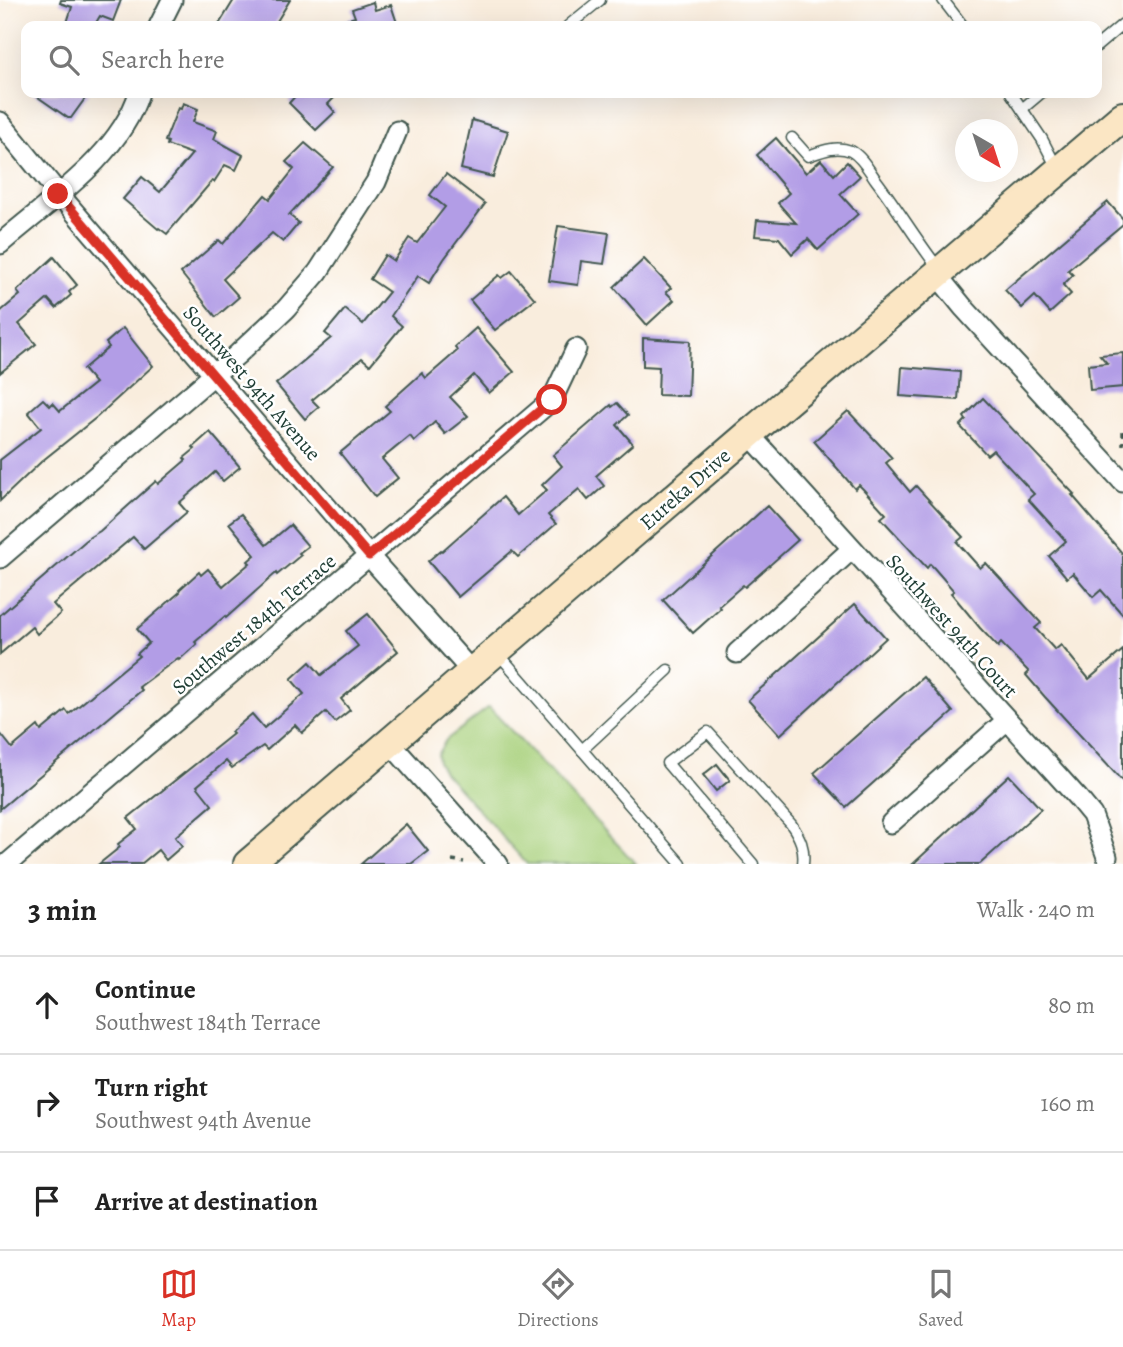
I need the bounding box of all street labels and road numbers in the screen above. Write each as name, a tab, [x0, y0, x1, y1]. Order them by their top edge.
street label: Southwest 94th Avenue	[177, 299, 327, 467]
street label: Eureka Drive	[634, 442, 736, 536]
street label: Southwest 184th Terrace	[166, 547, 342, 701]
street label: Southwest 94th Court	[880, 548, 1024, 704]

